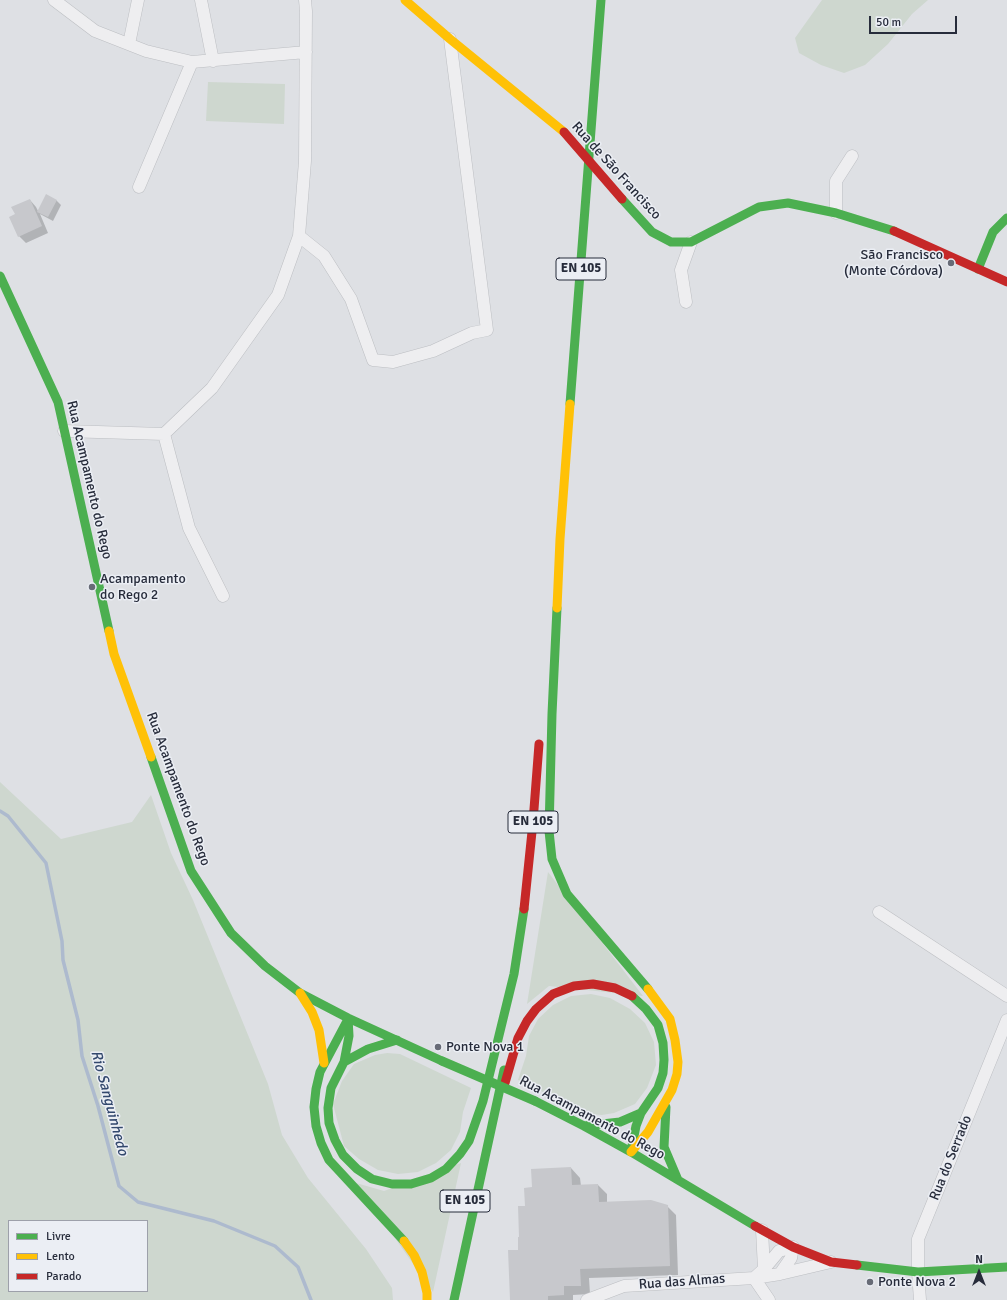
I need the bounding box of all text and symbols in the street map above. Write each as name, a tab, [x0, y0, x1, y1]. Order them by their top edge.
scale bar	[871, 8, 959, 34]
text: 50 m	[876, 15, 901, 30]
street label: Rua de São Francisco	[568, 119, 664, 223]
place label: São Francisco (Monte Córdova)	[844, 247, 943, 280]
road number: EN 105	[556, 258, 606, 280]
marker: São Francisco (Monte Córdova)	[946, 258, 956, 268]
street label: Rua Acampamento do Rego	[63, 399, 115, 561]
place label: Acampamento do Rego 2	[100, 571, 186, 604]
marker: Acampamento do Rego 2	[87, 582, 97, 592]
street label: Rua Acampamento do Rego	[142, 710, 214, 868]
road number: EN 105	[508, 811, 558, 833]
place label: Ponte Nova 1	[446, 1039, 524, 1055]
marker: Ponte Nova 1	[433, 1042, 443, 1052]
water label: Rio Sanguinhedo	[86, 1048, 132, 1158]
street label: Rua Acampamento do Rego	[516, 1072, 668, 1164]
street label: Rua do Serrado	[926, 1113, 976, 1203]
road number: EN 105	[440, 1190, 490, 1212]
legend	[8, 1220, 148, 1292]
text: Livre	[46, 1229, 71, 1244]
text: Lento	[46, 1249, 75, 1264]
north arrow	[959, 1252, 999, 1292]
text: N	[975, 1253, 983, 1266]
text: Parado	[46, 1269, 82, 1284]
street label: Rua das Almas	[638, 1271, 726, 1293]
place label: Ponte Nova 2	[878, 1274, 956, 1290]
marker: Ponte Nova 2	[865, 1277, 875, 1287]

